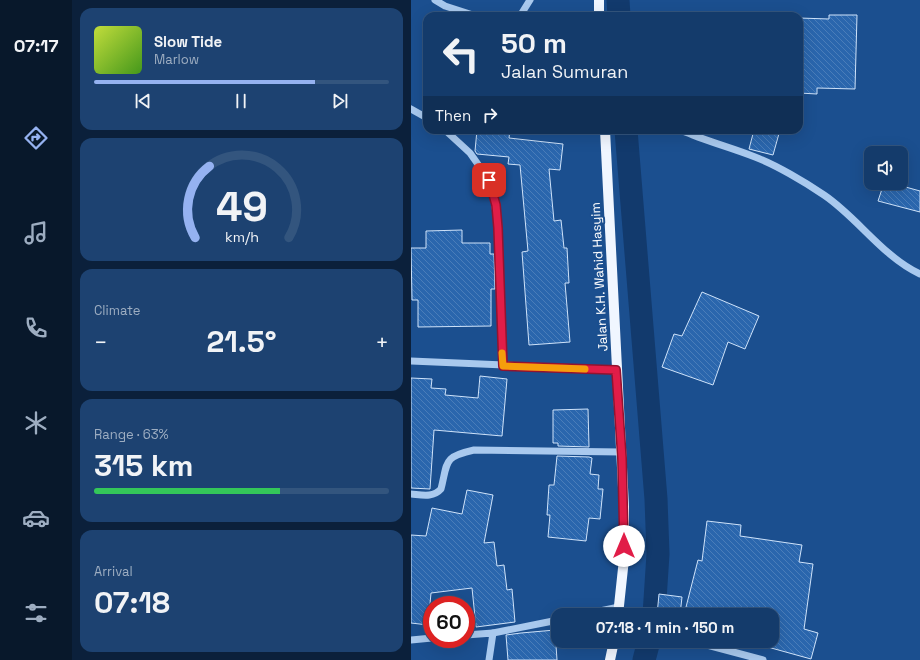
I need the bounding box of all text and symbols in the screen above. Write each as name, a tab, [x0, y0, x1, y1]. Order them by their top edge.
text: 50 m	[501, 25, 567, 61]
icon: left	[435, 28, 487, 80]
text: Slow Tide	[154, 32, 222, 51]
text: 07:17	[14, 34, 58, 57]
text: Marlow	[154, 51, 199, 68]
text: Jalan Sumuran	[501, 60, 628, 83]
icon: previous	[132, 90, 154, 112]
icon: pause	[230, 90, 252, 112]
icon: next	[329, 90, 351, 112]
icon: right	[479, 104, 501, 126]
text: Then	[435, 106, 471, 125]
icon: directions	[22, 124, 50, 152]
map controls	[864, 146, 908, 190]
button: sound	[864, 146, 908, 190]
pin	[472, 163, 506, 197]
icon: arrive	[478, 169, 500, 191]
text: 49	[215, 179, 268, 232]
street label: Jalan K.H. Wahid Hasyim	[587, 202, 611, 352]
icon: music	[22, 219, 50, 247]
text: km/h	[224, 227, 259, 245]
text: Climate	[94, 302, 140, 319]
icon: phone	[22, 314, 50, 342]
text: 21.5°	[206, 322, 277, 361]
text: −	[94, 328, 108, 356]
text: +	[375, 328, 389, 356]
icon: climate	[22, 409, 50, 437]
text: Range · 63%	[94, 426, 169, 443]
text: 315 km	[94, 446, 193, 485]
icon: car	[22, 504, 50, 532]
position arrow	[603, 525, 645, 567]
text: Arrival	[94, 563, 133, 580]
text: 07:18	[94, 583, 170, 622]
speed limit sign: 60	[423, 596, 475, 648]
icon: filters	[22, 599, 50, 627]
text: 07:18 · 1 min · 150 m	[596, 618, 734, 637]

